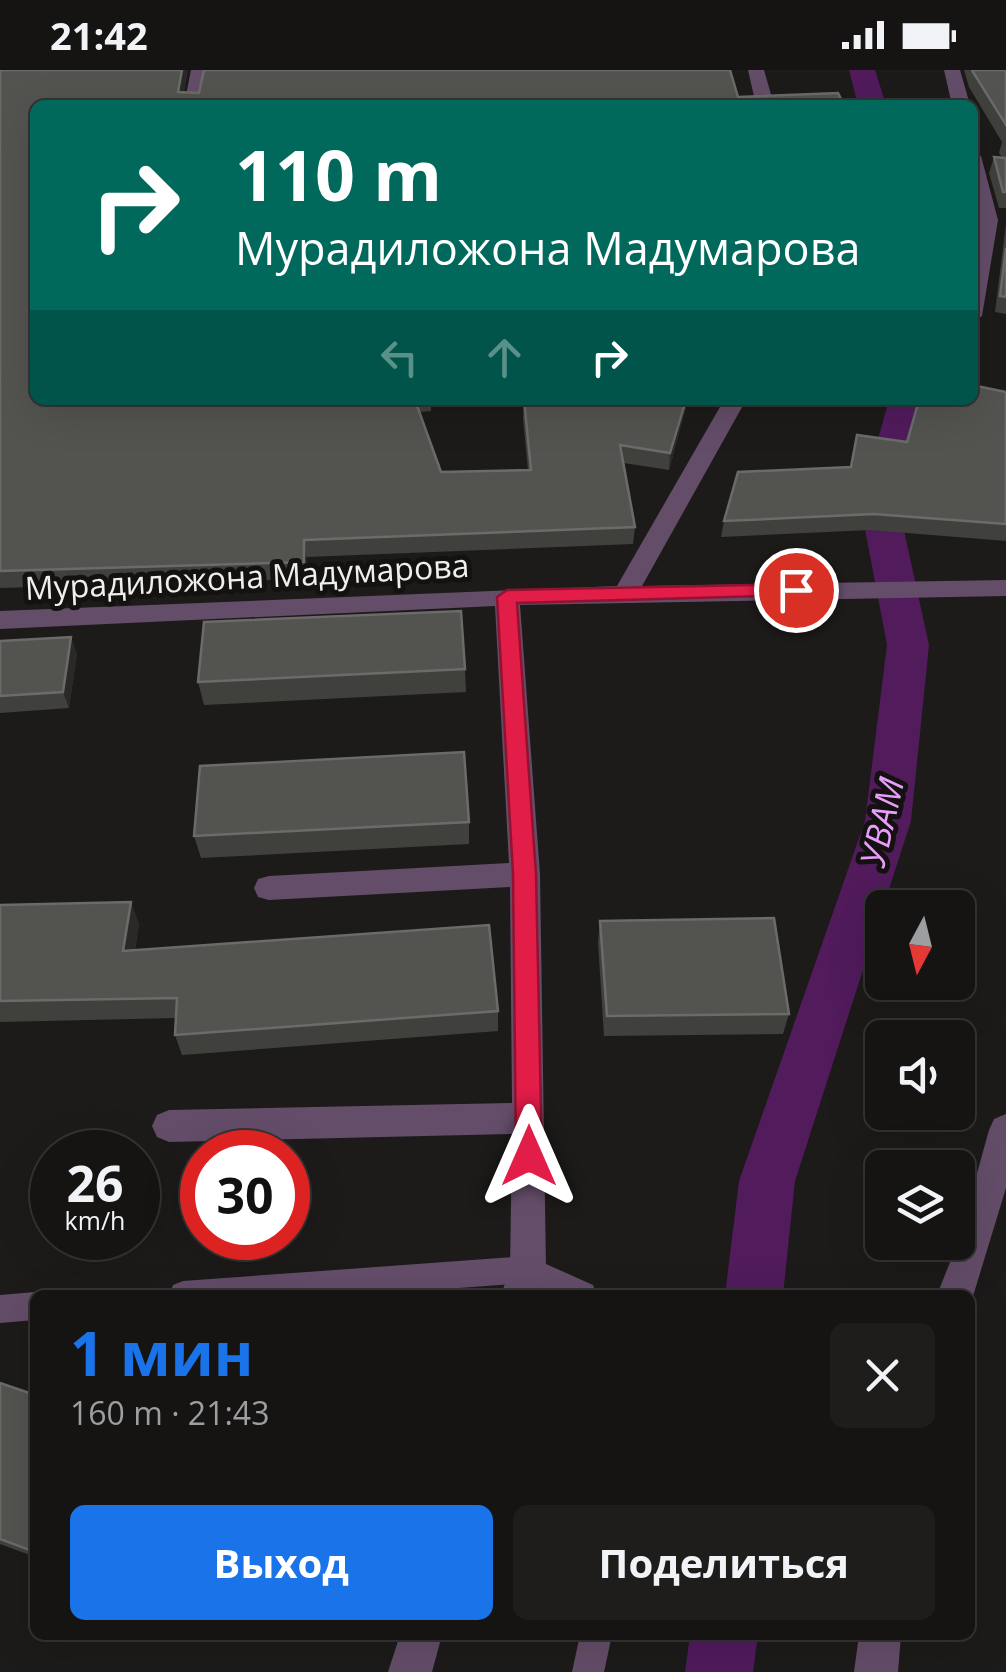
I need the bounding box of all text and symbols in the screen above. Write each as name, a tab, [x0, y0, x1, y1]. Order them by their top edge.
text: 21:42	[50, 9, 148, 61]
text: 110 m	[235, 126, 442, 222]
icon: right	[70, 140, 200, 270]
text: Мурадиложона Мадумарова	[235, 217, 861, 278]
icon: left	[372, 330, 427, 385]
icon: ahead	[477, 330, 532, 385]
icon: right	[582, 330, 637, 385]
street label: Мурадиложона Мадумарова	[24, 543, 470, 609]
pin	[754, 548, 839, 633]
icon: arrive	[769, 563, 824, 618]
water label: УВАМ	[848, 772, 914, 872]
north arrow	[865, 890, 975, 1000]
map controls	[865, 890, 975, 1260]
button: sound	[865, 1020, 975, 1130]
position arrow	[477, 1104, 581, 1208]
speed limit sign: 30	[180, 1130, 310, 1260]
text: 26	[66, 1149, 124, 1217]
button: layers	[865, 1150, 975, 1260]
text: km/h	[65, 1203, 125, 1237]
text: 1 мин	[70, 1312, 254, 1394]
button: close	[830, 1323, 935, 1428]
text: 160 m · 21:43	[70, 1391, 269, 1434]
button: Выход	[70, 1505, 493, 1620]
button: Поделиться	[513, 1505, 935, 1620]

